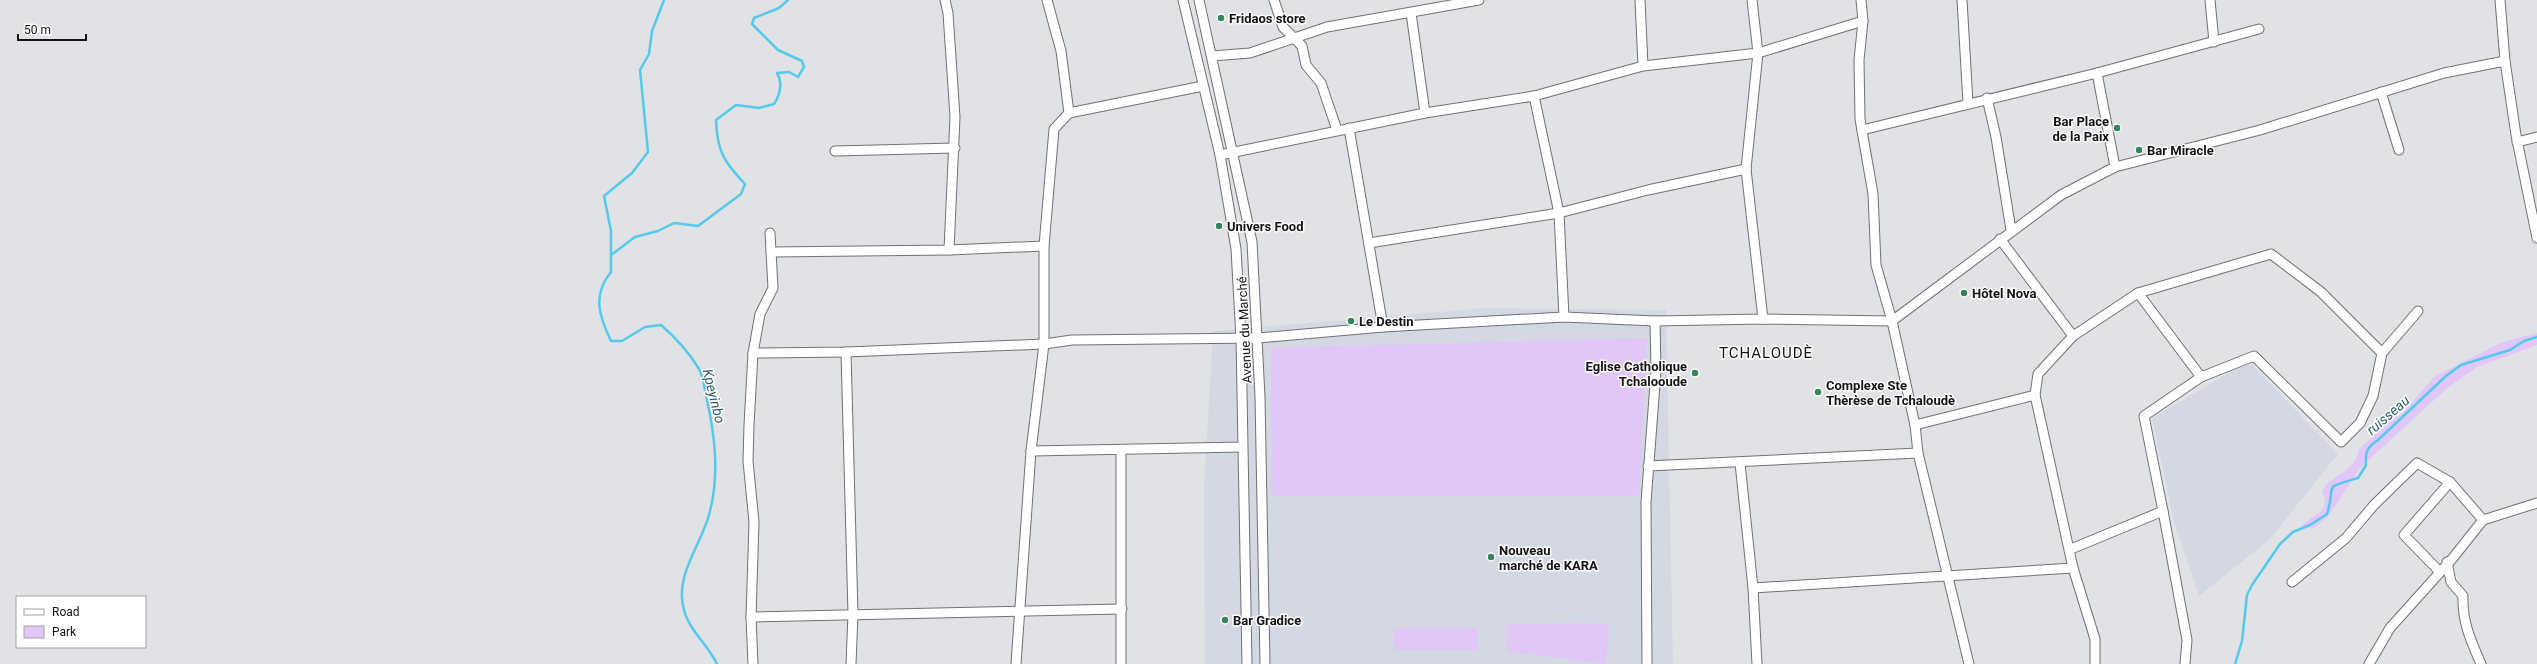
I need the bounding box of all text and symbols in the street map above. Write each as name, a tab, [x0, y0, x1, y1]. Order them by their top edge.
place label: Fridaos store	[1229, 11, 1306, 26]
marker: Fridaos store	[1216, 13, 1226, 23]
scale bar	[18, 16, 86, 42]
text: 50 m	[24, 23, 51, 37]
place label: Bar Place de la Paix	[2052, 114, 2109, 144]
marker: Bar Place de la Paix	[2112, 123, 2122, 133]
place label: Bar Miracle	[2147, 143, 2214, 158]
marker: Bar Miracle	[2134, 145, 2144, 155]
place label: Univers Food	[1227, 219, 1303, 234]
marker: Univers Food	[1214, 221, 1224, 231]
street label: Avenue du Marché	[1234, 276, 1255, 384]
place label: Hôtel Nova	[1972, 286, 2037, 301]
marker: Hôtel Nova	[1959, 288, 1969, 298]
place label: Le Destin	[1359, 314, 1414, 329]
marker: Le Destin	[1346, 316, 1356, 326]
district label: TCHALOUDÈ	[1719, 344, 1813, 362]
place label: Eglise Catholique Tchalooude	[1586, 359, 1687, 389]
water label: Kpeyinbo	[699, 367, 729, 425]
marker: Eglise Catholique Tchalooude	[1690, 368, 1700, 378]
place label: Complexe Ste Thèrèse de Tchaloudè	[1826, 378, 1955, 408]
marker: Complexe Ste Thèrèse de Tchaloudè	[1813, 387, 1823, 397]
water label: ruisseau	[2363, 392, 2413, 438]
place label: Nouveau marché de KARA	[1499, 543, 1598, 573]
marker: Nouveau marché de KARA	[1486, 552, 1496, 562]
legend	[16, 596, 146, 648]
text: Road	[52, 605, 80, 619]
place label: Bar Gradice	[1233, 613, 1301, 628]
marker: Bar Gradice	[1220, 615, 1230, 625]
text: Park	[52, 625, 77, 639]

